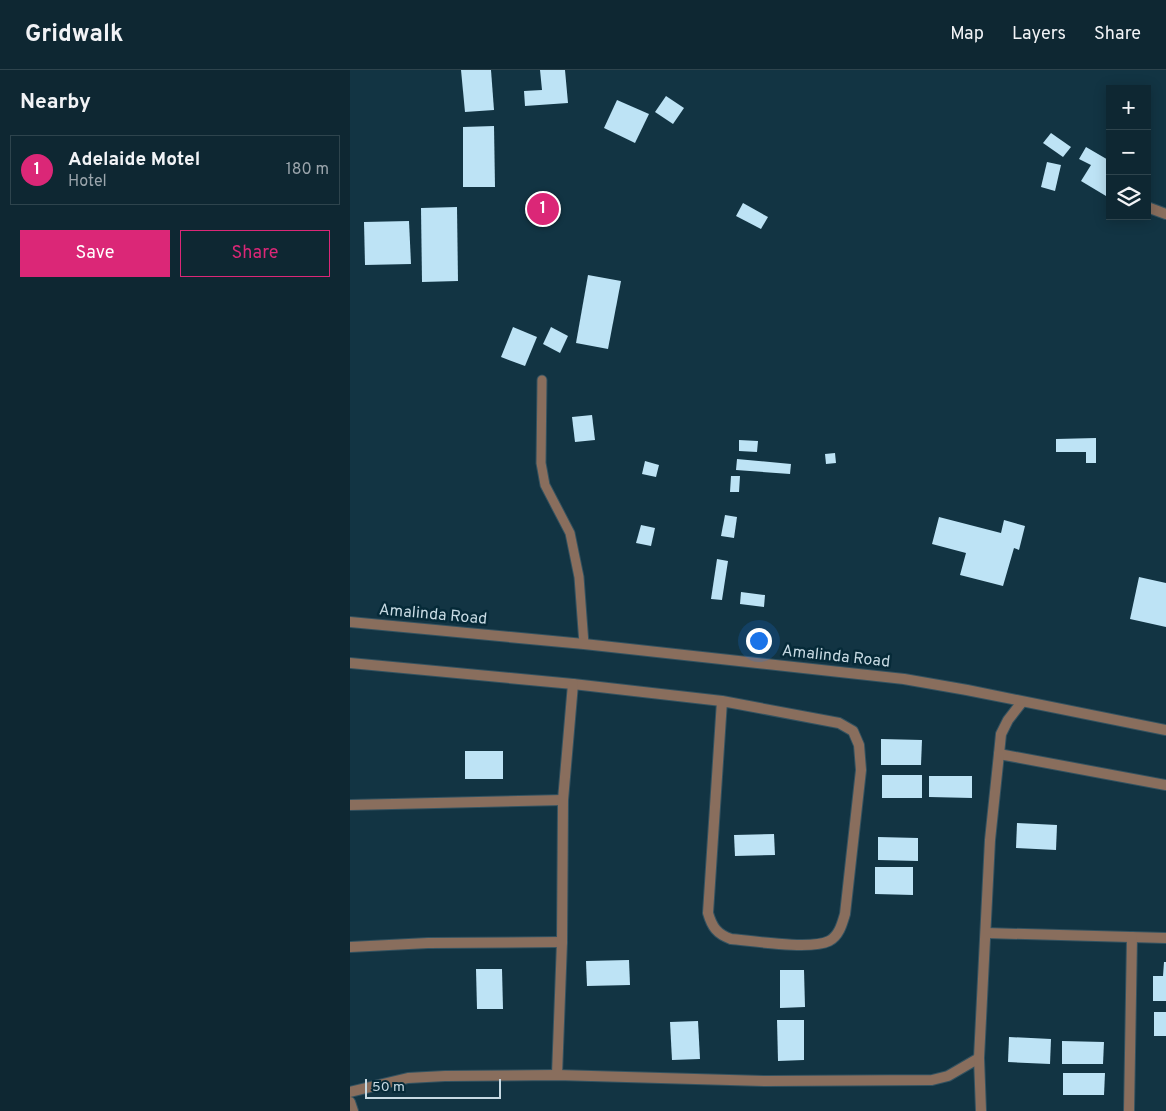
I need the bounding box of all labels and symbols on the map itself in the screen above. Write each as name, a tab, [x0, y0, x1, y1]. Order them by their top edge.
pin: 1	[527, 190, 559, 228]
street label: Amalinda Road	[378, 600, 488, 630]
your location	[746, 628, 772, 654]
street label: Amalinda Road	[781, 641, 891, 673]
scale bar	[365, 1076, 501, 1099]

